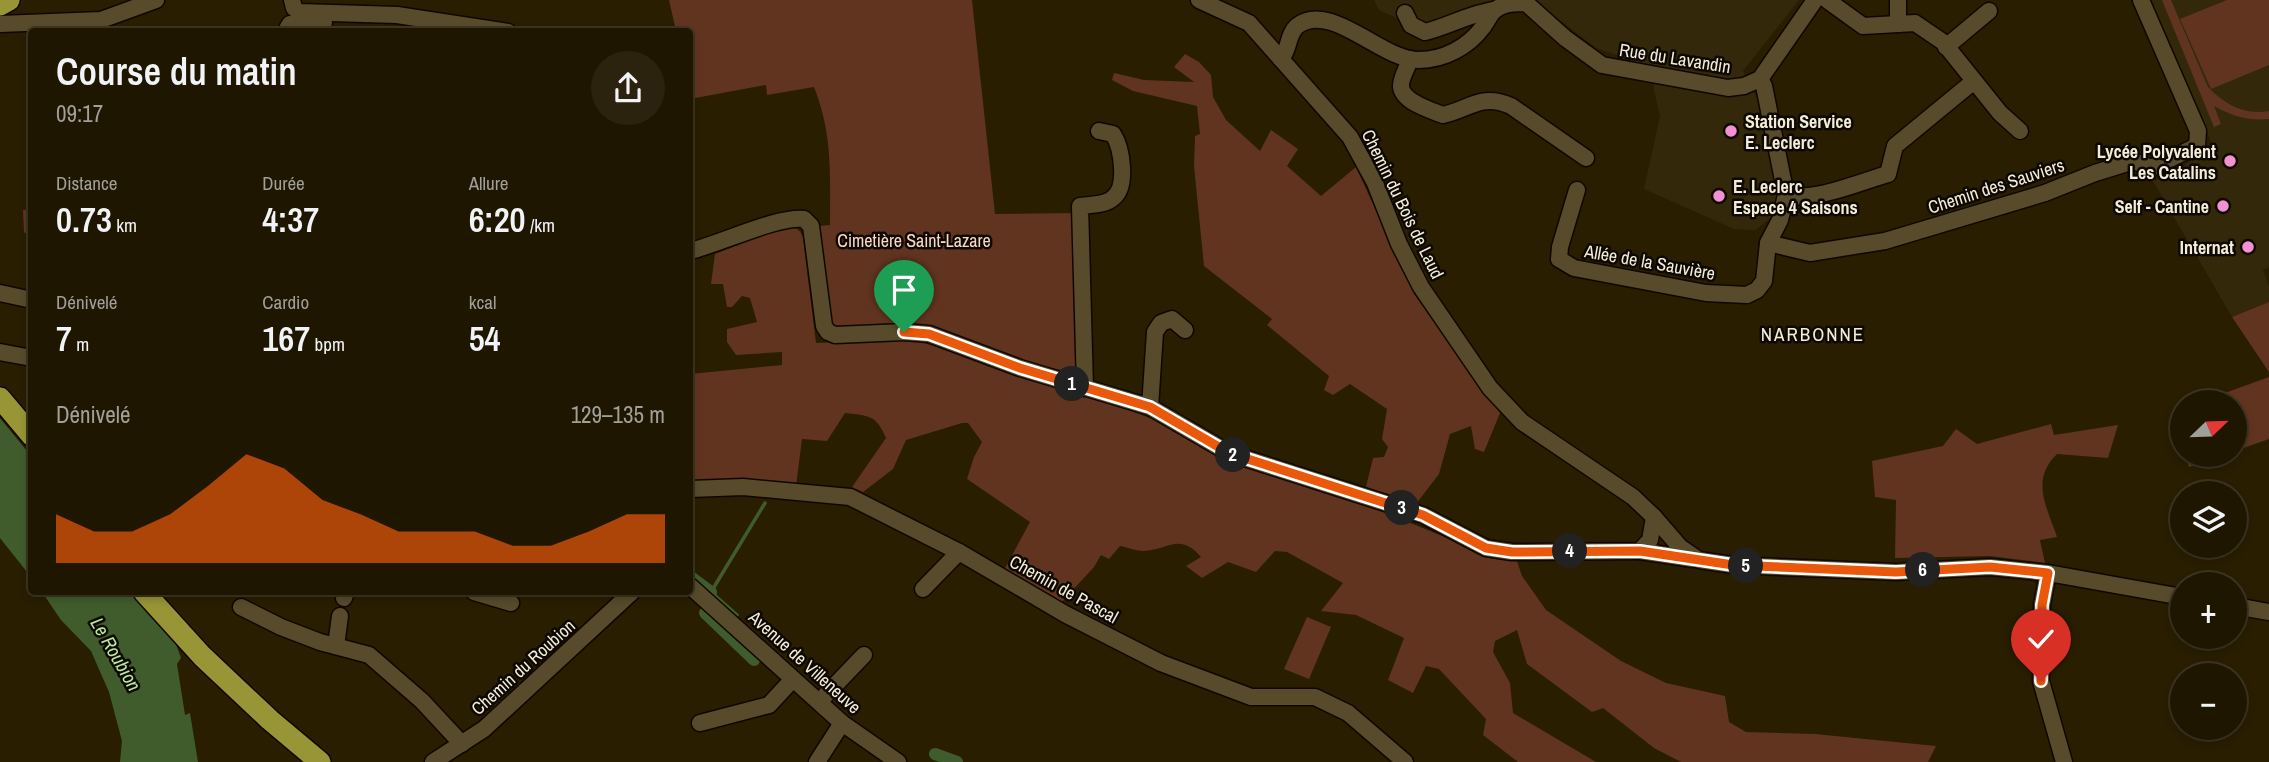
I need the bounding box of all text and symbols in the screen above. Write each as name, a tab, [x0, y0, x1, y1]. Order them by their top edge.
street label: Rue du Lavandin	[1618, 37, 1732, 79]
text: Course du matin	[56, 46, 297, 97]
button: share	[591, 51, 665, 125]
text: 09:17	[56, 98, 103, 129]
place label: Station Service E. Leclerc	[1745, 109, 1852, 155]
marker: Station Service E. Leclerc	[1723, 123, 1739, 139]
street label: Chemin du Bois de Laud	[1356, 125, 1450, 283]
place label: Lycée Polyvalent Les Catalins	[2097, 139, 2216, 185]
street label: Chemin des Sauviers	[1925, 152, 2067, 220]
marker: Lycée Polyvalent Les Catalins	[2222, 153, 2238, 169]
text: Distance	[56, 170, 117, 196]
text: Durée	[262, 170, 305, 196]
text: Allure	[469, 170, 508, 196]
place label: E. Leclerc Espace 4 Saisons	[1733, 174, 1858, 220]
marker: E. Leclerc Espace 4 Saisons	[1711, 188, 1727, 204]
place label: Self - Cantine	[2115, 194, 2209, 219]
text: 0.73	[56, 196, 112, 243]
text: 4:37	[262, 196, 319, 243]
text: 6:20	[469, 196, 526, 243]
marker: Self - Cantine	[2215, 198, 2231, 214]
text: km	[112, 212, 137, 238]
text: /km	[526, 212, 555, 238]
park label: Cimetière Saint-Lazare	[837, 228, 991, 253]
place label: Internat	[2180, 235, 2234, 260]
street label: Allée de la Sauvière	[1582, 238, 1717, 286]
marker: Internat	[2240, 239, 2256, 255]
pin	[874, 260, 934, 332]
icon: arrive	[885, 271, 923, 309]
text: Dénivelé	[56, 289, 117, 315]
text: Cardio	[262, 289, 309, 315]
text: kcal	[469, 289, 496, 315]
text: 7	[56, 315, 72, 362]
text: 167	[262, 315, 310, 362]
text: 54	[469, 315, 501, 362]
district label: NARBONNE	[1761, 321, 1865, 347]
text: m	[72, 331, 89, 357]
text: bpm	[310, 331, 345, 357]
pin: 1	[1054, 366, 1090, 402]
text: 1	[1067, 370, 1076, 396]
north arrow	[2170, 390, 2247, 467]
map controls	[2170, 390, 2247, 740]
text: Dénivelé	[56, 399, 130, 430]
text: 129–135 m	[571, 399, 665, 430]
pin: 2	[1216, 438, 1250, 472]
text: 2	[1228, 441, 1237, 467]
button: layers	[2170, 481, 2247, 558]
pin: 3	[1384, 490, 1420, 526]
text: 3	[1397, 494, 1406, 520]
pin: 4	[1552, 534, 1588, 568]
text: 4	[1565, 537, 1574, 563]
pin: 5	[1728, 548, 1764, 584]
street label: Chemin de Pascal	[1005, 549, 1123, 629]
text: 5	[1741, 552, 1750, 578]
pin: 6	[1906, 552, 1940, 588]
text: 6	[1918, 556, 1927, 582]
button: +	[2170, 572, 2247, 649]
street label: Avenue de Villeneuve	[743, 604, 867, 719]
pin	[2011, 609, 2071, 681]
water label: Le Roubion	[85, 613, 147, 695]
street label: Chemin du Roubion	[466, 614, 580, 720]
icon: check	[2022, 620, 2060, 658]
button: −	[2170, 663, 2247, 740]

